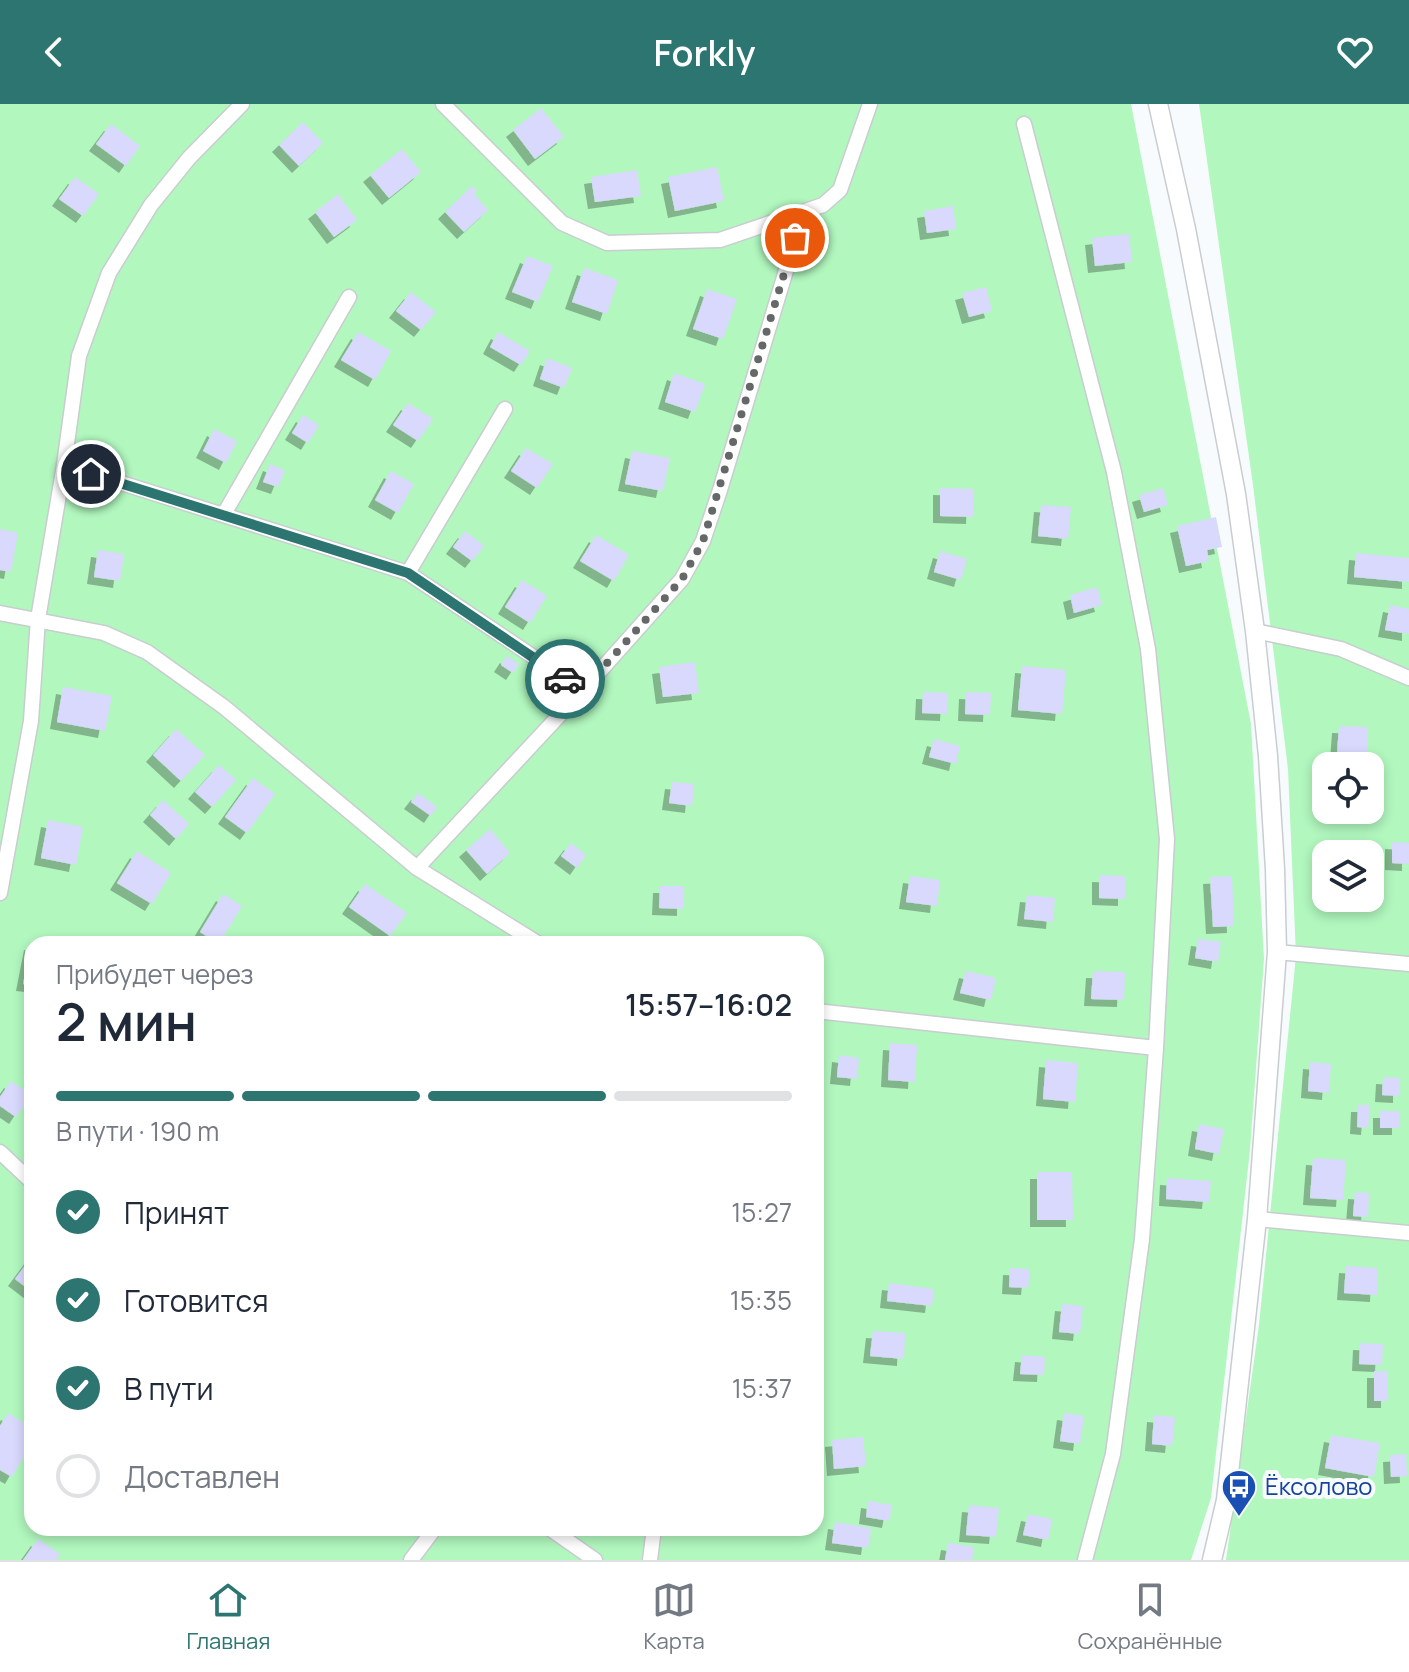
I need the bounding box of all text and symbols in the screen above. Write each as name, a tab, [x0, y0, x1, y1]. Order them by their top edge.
text: Forkly	[653, 28, 756, 77]
icon: back	[32, 30, 76, 74]
icon: heart	[1333, 30, 1377, 74]
pin	[761, 204, 829, 272]
icon: bag	[773, 216, 817, 260]
pin	[57, 440, 125, 508]
icon: home	[69, 452, 113, 496]
courier	[525, 639, 605, 719]
icon: car	[543, 657, 587, 701]
map controls	[1312, 752, 1384, 912]
button: locate	[1312, 752, 1384, 824]
button: layers	[1312, 840, 1384, 912]
text: Прибудет через	[56, 956, 254, 992]
text: 15:57–16:02	[625, 984, 792, 1025]
text: 2 мин	[56, 986, 197, 1057]
text: В пути · 190 m	[56, 1113, 219, 1149]
icon: check	[56, 1190, 100, 1234]
text: Принят	[124, 1192, 229, 1233]
text: 15:27	[731, 1194, 792, 1230]
icon: check	[56, 1278, 100, 1322]
text: Готовится	[124, 1280, 269, 1321]
text: 15:35	[730, 1282, 792, 1318]
icon: check	[56, 1366, 100, 1410]
text: В пути	[124, 1368, 214, 1409]
text: 15:37	[732, 1370, 792, 1406]
text: Доставлен	[124, 1456, 280, 1497]
bus stop icon: Ёксолово	[1220, 1468, 1258, 1518]
place label: Ёксолово	[1265, 1469, 1373, 1502]
tab: Главная	[186, 1578, 270, 1656]
tab: Карта	[643, 1578, 705, 1656]
tab: Сохранённые	[1078, 1578, 1222, 1656]

